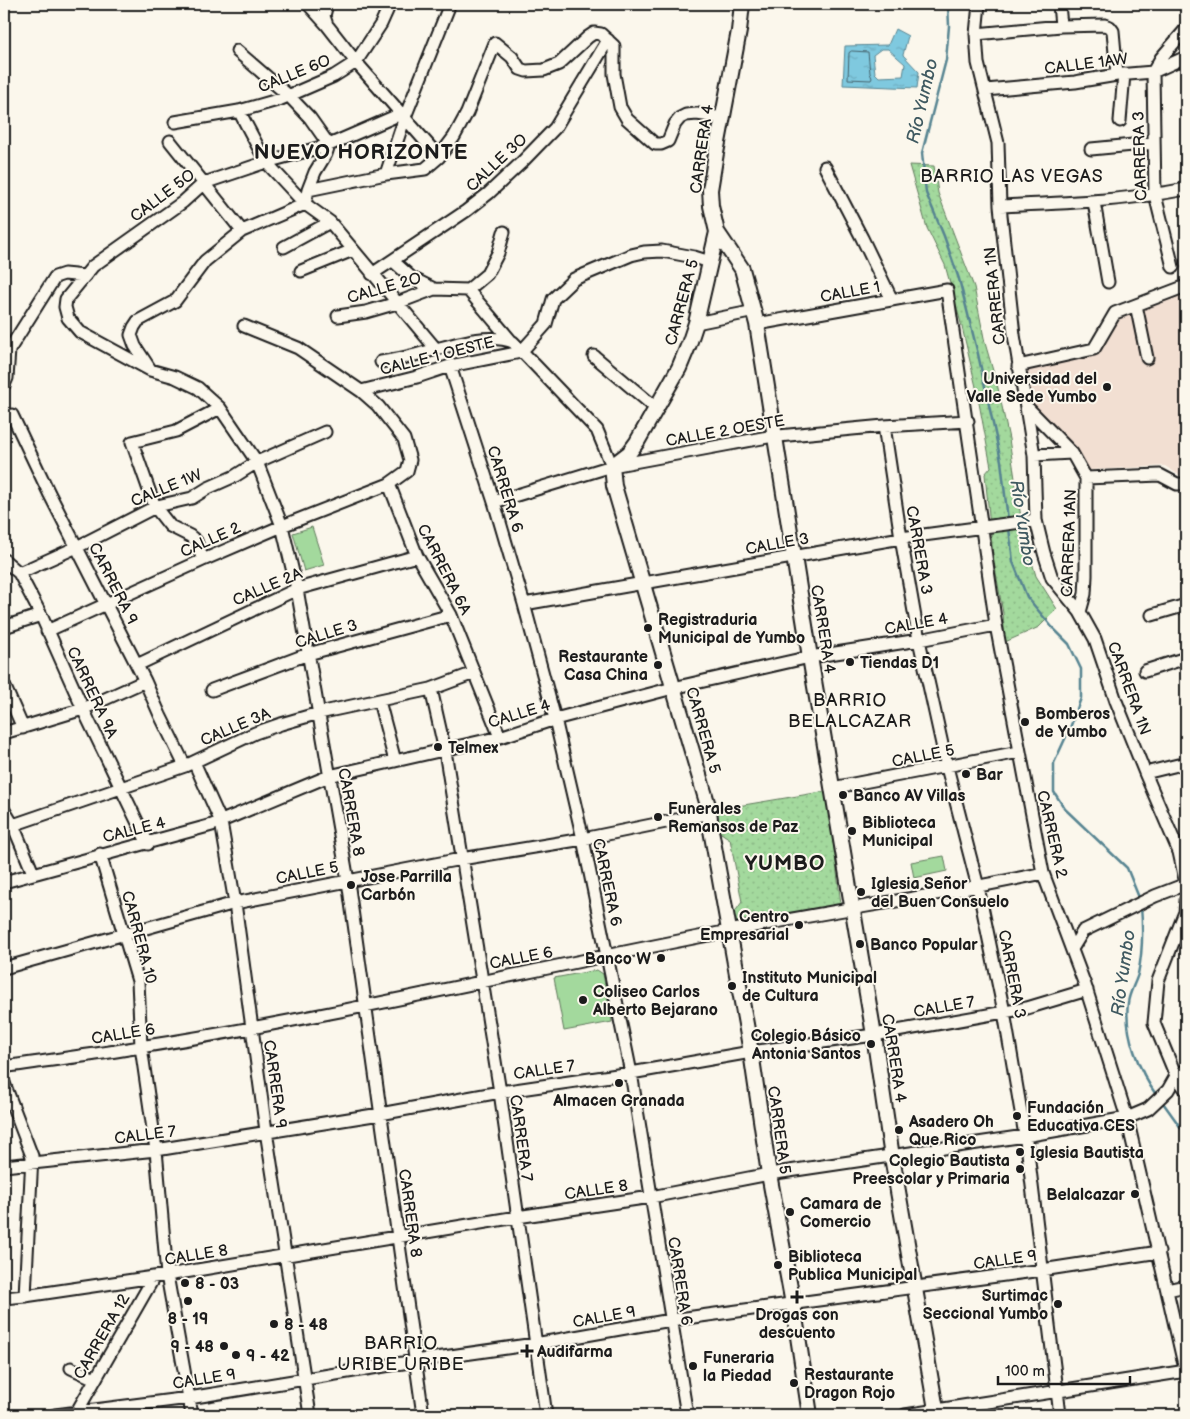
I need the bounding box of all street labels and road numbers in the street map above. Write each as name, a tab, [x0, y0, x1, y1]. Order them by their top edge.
street label: CALLE 1AW	[1043, 50, 1129, 79]
street label: CALLE 6O	[256, 51, 334, 98]
street label: CARRERA 4	[687, 103, 718, 195]
street label: CARRERA 3	[1129, 111, 1152, 201]
street label: CALLE 3O	[463, 130, 531, 196]
street label: CALLE 5O	[127, 166, 199, 227]
street label: CARRERA 1N	[981, 246, 1010, 346]
street label: CARRERA 5	[662, 257, 703, 348]
street label: CALLE 2O	[345, 269, 424, 308]
street label: CALLE 1	[819, 278, 882, 307]
street label: CALLE 1 OESTE	[378, 333, 497, 380]
street label: CALLE 2 OESTE	[664, 412, 786, 451]
street label: CARRERA 6	[482, 444, 527, 535]
street label: CALLE 1W	[128, 465, 205, 511]
street label: CARRERA 1AN	[1058, 489, 1081, 597]
street label: CARRERA 3	[901, 504, 936, 596]
street label: CALLE 2	[178, 518, 244, 562]
street label: CARRERA 6A	[413, 521, 475, 619]
street label: CALLE 3	[744, 530, 811, 559]
street label: CARRERA 9	[84, 540, 141, 628]
street label: CALLE 2A	[230, 564, 305, 611]
street label: CARRERA 4	[806, 583, 839, 675]
street label: CALLE 4	[883, 610, 950, 639]
street label: CALLE 3	[293, 616, 360, 653]
street label: CARRERA 1N	[1103, 639, 1154, 738]
street label: CARRERA 9A	[62, 644, 121, 742]
street label: CARRERA 5	[681, 685, 724, 776]
street label: CALLE 4	[486, 696, 553, 733]
street label: CALLE 3A	[198, 704, 274, 751]
street label: CALLE 5	[890, 741, 956, 772]
street label: CARRERA 8	[333, 767, 368, 858]
street label: CARRERA 2	[1032, 789, 1071, 881]
street label: CALLE 4	[101, 813, 168, 847]
street label: CARRERA 6	[588, 836, 625, 928]
street label: CALLE 5	[274, 858, 340, 889]
street label: CARRERA 10	[117, 889, 160, 986]
street label: CARRERA 3	[994, 928, 1029, 1020]
street label: CALLE 6	[488, 943, 555, 974]
street label: CALLE 7	[912, 993, 977, 1022]
street label: CARRERA 4	[877, 1012, 910, 1104]
street label: CALLE 6	[90, 1020, 157, 1049]
street label: CARRERA 9	[259, 1039, 290, 1130]
street label: CALLE 7	[512, 1057, 576, 1084]
street label: CARRERA 5	[763, 1085, 794, 1176]
street label: CARRERA 7	[505, 1094, 536, 1183]
street label: CALLE 7	[113, 1122, 177, 1149]
street label: CARRERA 8	[394, 1168, 425, 1259]
street label: CALLE 8	[563, 1177, 629, 1204]
street label: CARRERA 6	[663, 1235, 696, 1327]
street label: CALLE 8	[163, 1241, 229, 1270]
street label: CALLE 9	[972, 1247, 1038, 1274]
street label: CARRERA 12	[70, 1290, 135, 1383]
street label: CALLE 9	[571, 1303, 637, 1332]
street label: CALLE 9	[171, 1365, 237, 1394]

